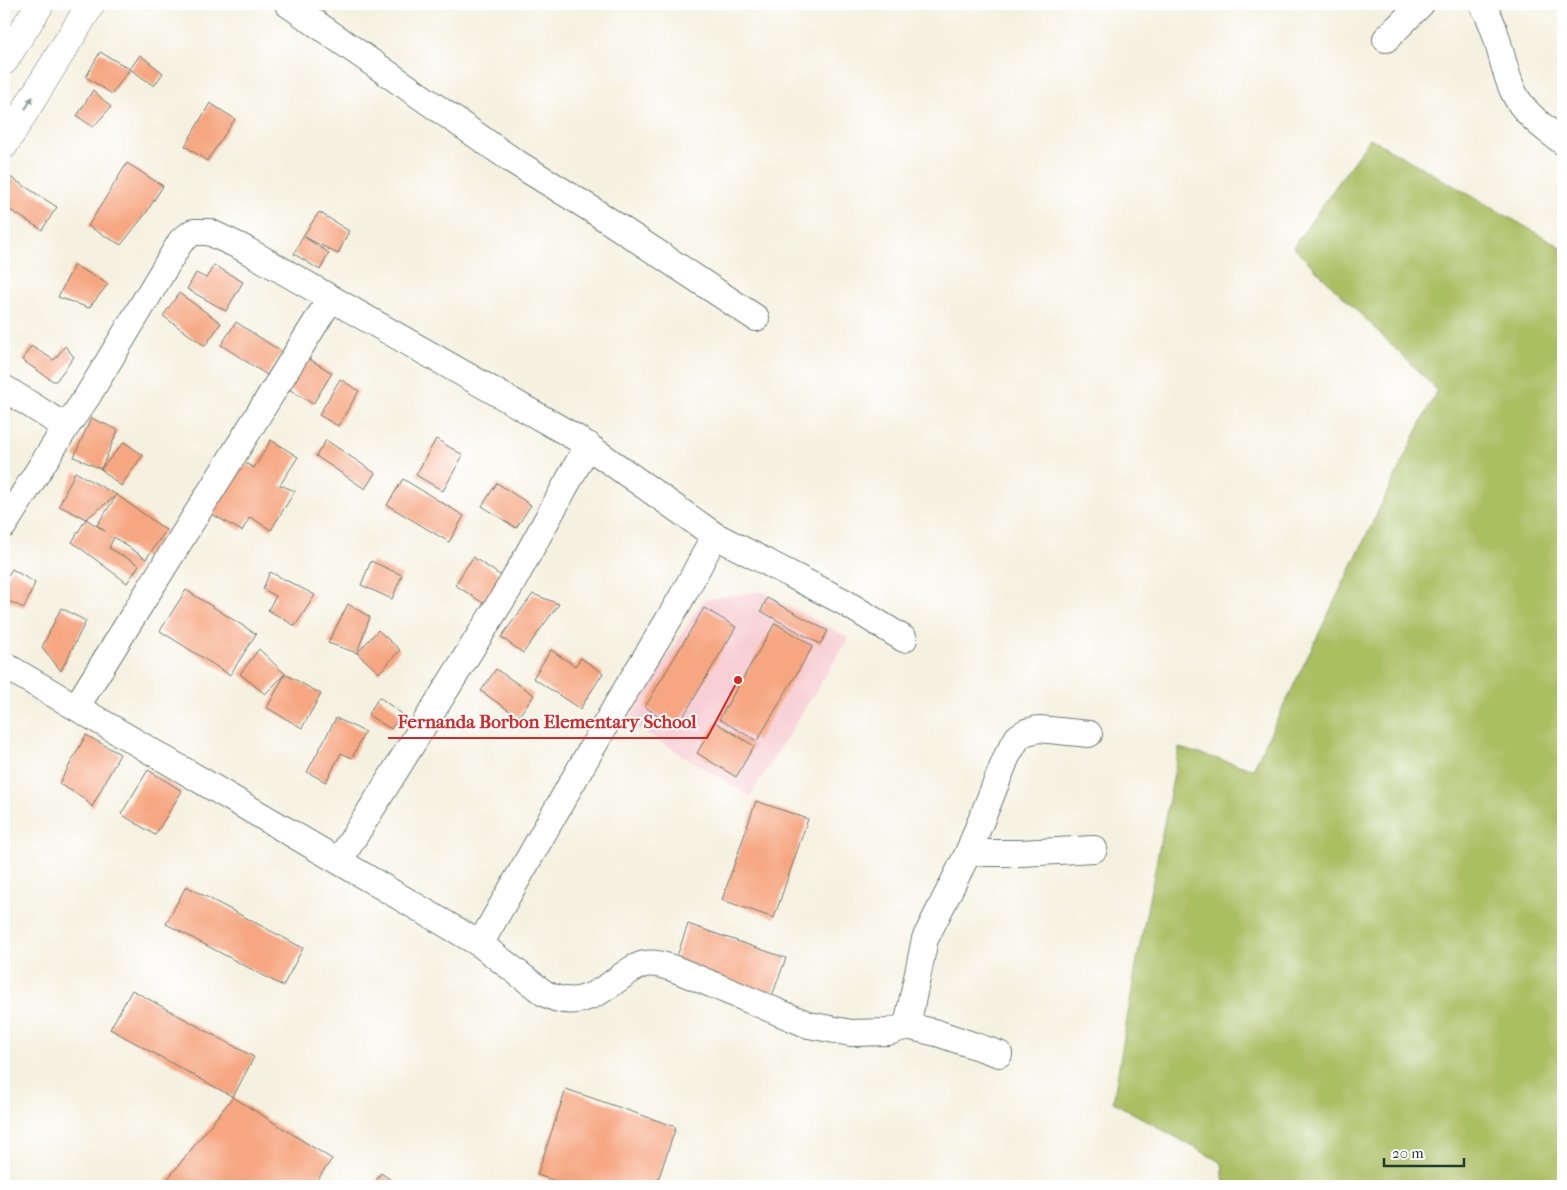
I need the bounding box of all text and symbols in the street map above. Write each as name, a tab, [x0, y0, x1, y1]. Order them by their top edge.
one-way arrow	[25, 97, 34, 110]
callout: Fernanda Borbon Elementary School	[388, 704, 707, 738]
text: Fernanda Borbon Elementary School	[396, 711, 697, 733]
scale bar	[1384, 1135, 1464, 1167]
text: 20 m	[1392, 1144, 1424, 1162]

